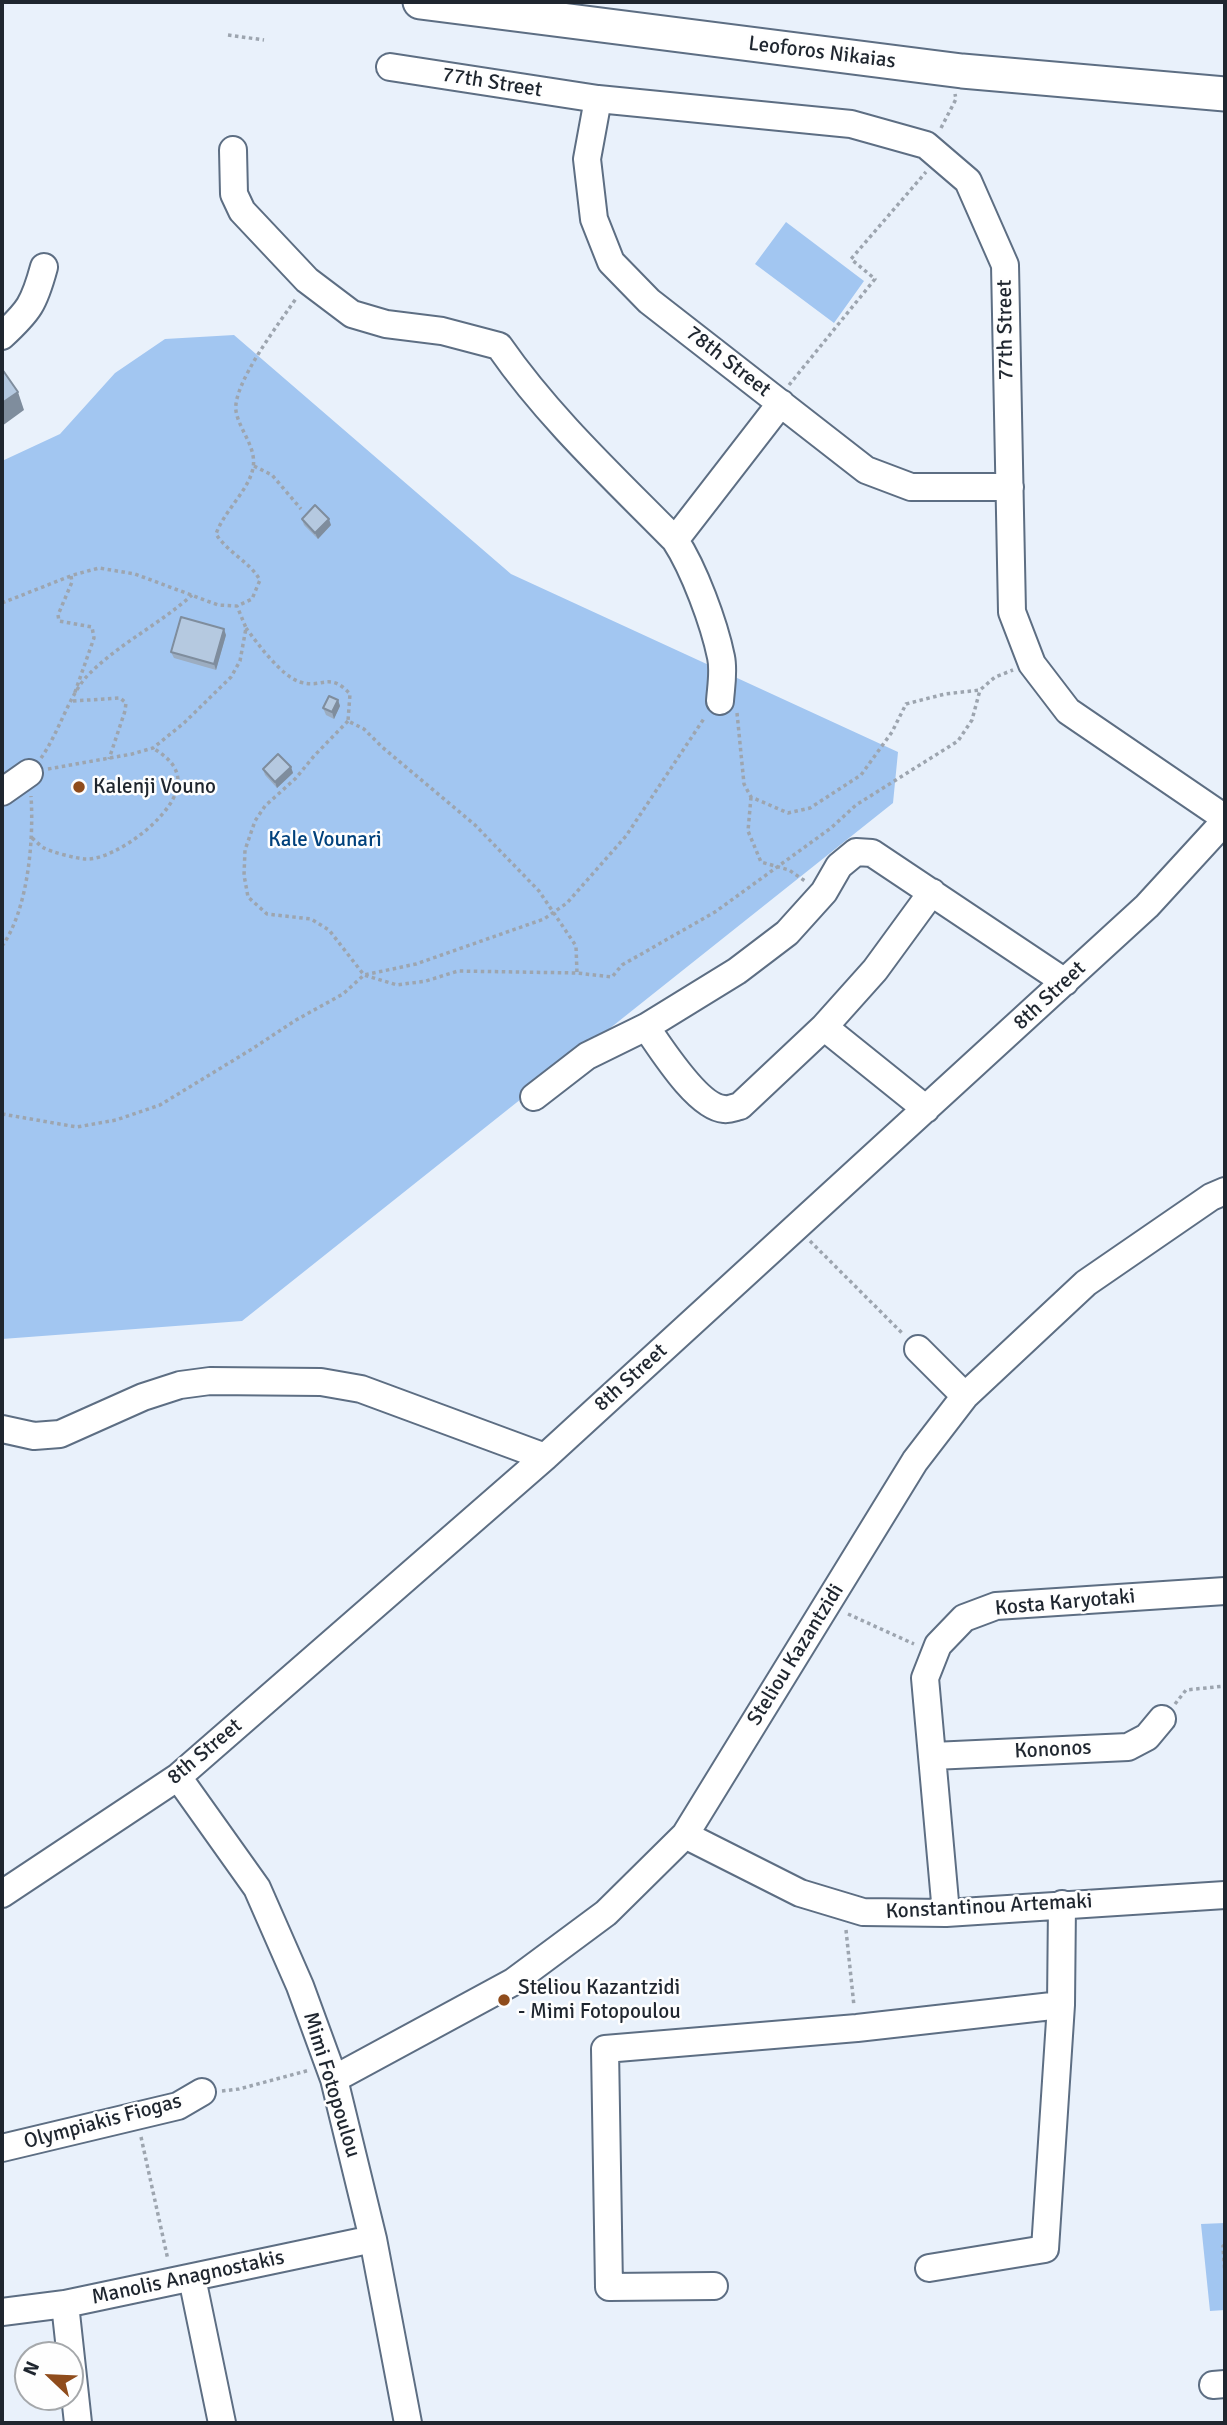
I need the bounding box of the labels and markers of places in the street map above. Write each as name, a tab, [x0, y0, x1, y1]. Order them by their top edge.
place label: Kalenji Vouno	[93, 774, 216, 800]
marker: Kalenji Vouno	[71, 779, 87, 795]
place label: Steliou Kazantzidi - Mimi Fotopoulou	[518, 1975, 681, 2025]
marker: Steliou Kazantzidi - Mimi Fotopoulou	[496, 1992, 512, 2008]

